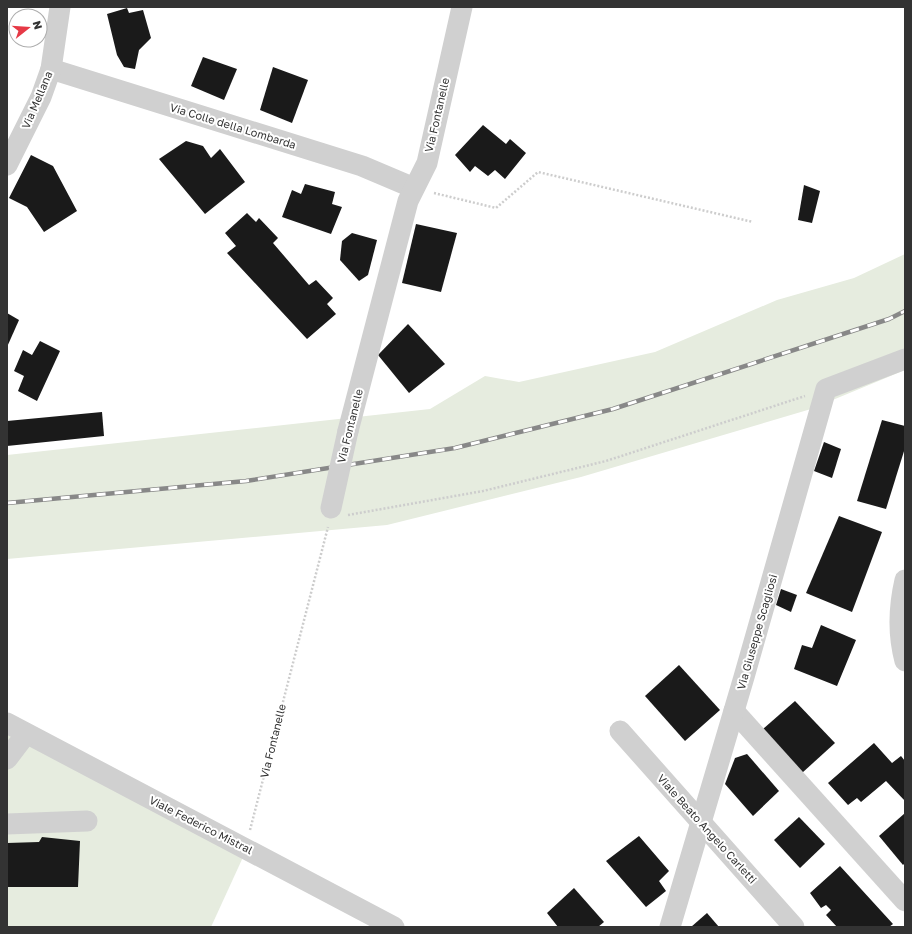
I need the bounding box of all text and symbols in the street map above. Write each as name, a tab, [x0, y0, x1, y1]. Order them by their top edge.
north arrow	[8, 8, 48, 48]
text: N	[31, 19, 45, 31]
street label: Via Mellana	[19, 69, 55, 131]
street label: Via Fontanelle	[422, 76, 451, 153]
street label: Via Colle della Lombarda	[169, 100, 298, 151]
street label: Via Fontanelle	[334, 387, 365, 464]
street label: Via Giuseppe Scagliosi	[734, 573, 779, 691]
street label: Via Fontanelle	[257, 702, 288, 779]
street label: Viale Beato Angelo Carletti	[655, 772, 760, 886]
street label: Viale Federico Mistral	[147, 793, 255, 856]

